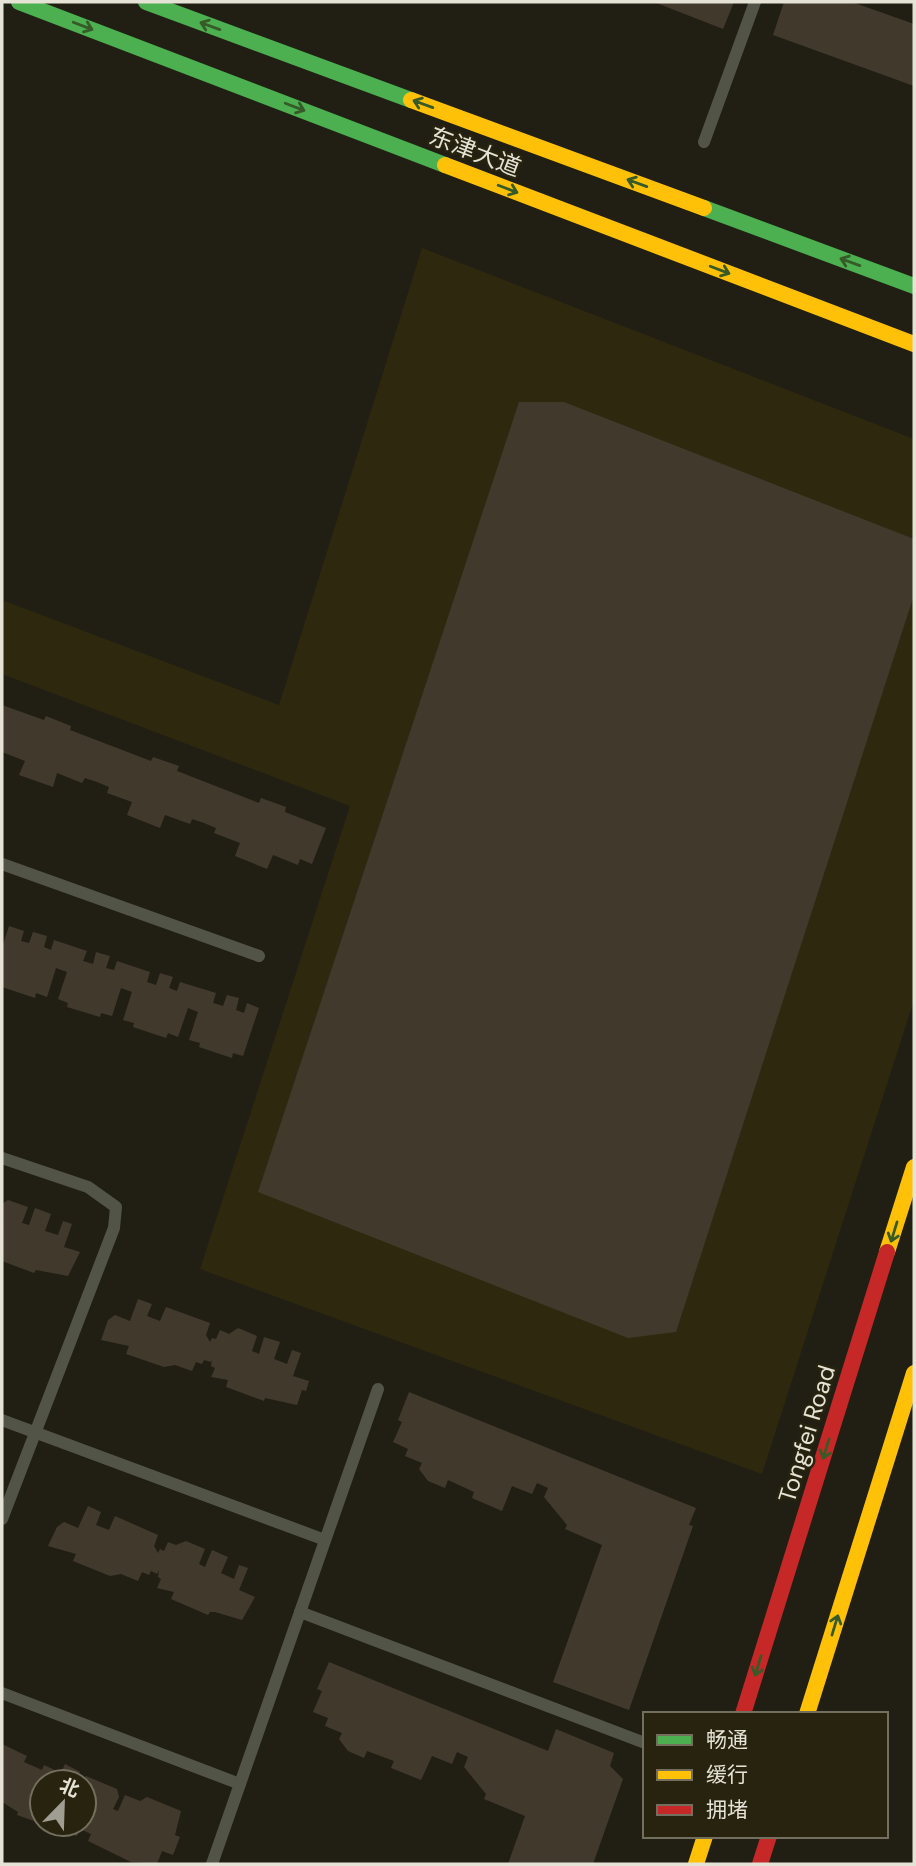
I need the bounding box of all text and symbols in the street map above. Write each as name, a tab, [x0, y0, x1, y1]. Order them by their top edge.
one-way arrow	[200, 18, 222, 31]
one-way arrow	[71, 21, 93, 34]
one-way arrow	[413, 97, 435, 110]
one-way arrow	[284, 102, 305, 115]
street label: 东津大道	[425, 120, 526, 183]
one-way arrow	[626, 176, 648, 189]
one-way arrow	[496, 183, 518, 196]
one-way arrow	[840, 255, 862, 268]
one-way arrow	[709, 265, 730, 277]
one-way arrow	[887, 1221, 900, 1243]
street label: Tongfei Road	[771, 1361, 842, 1506]
one-way arrow	[819, 1438, 831, 1460]
one-way arrow	[830, 1615, 842, 1637]
one-way arrow	[750, 1655, 763, 1677]
legend	[643, 1712, 888, 1838]
text: 畅通	[706, 1726, 748, 1754]
text: 缓行	[706, 1761, 748, 1789]
north arrow	[28, 1768, 98, 1838]
text: 北	[56, 1773, 83, 1803]
text: 拥堵	[706, 1796, 748, 1824]

